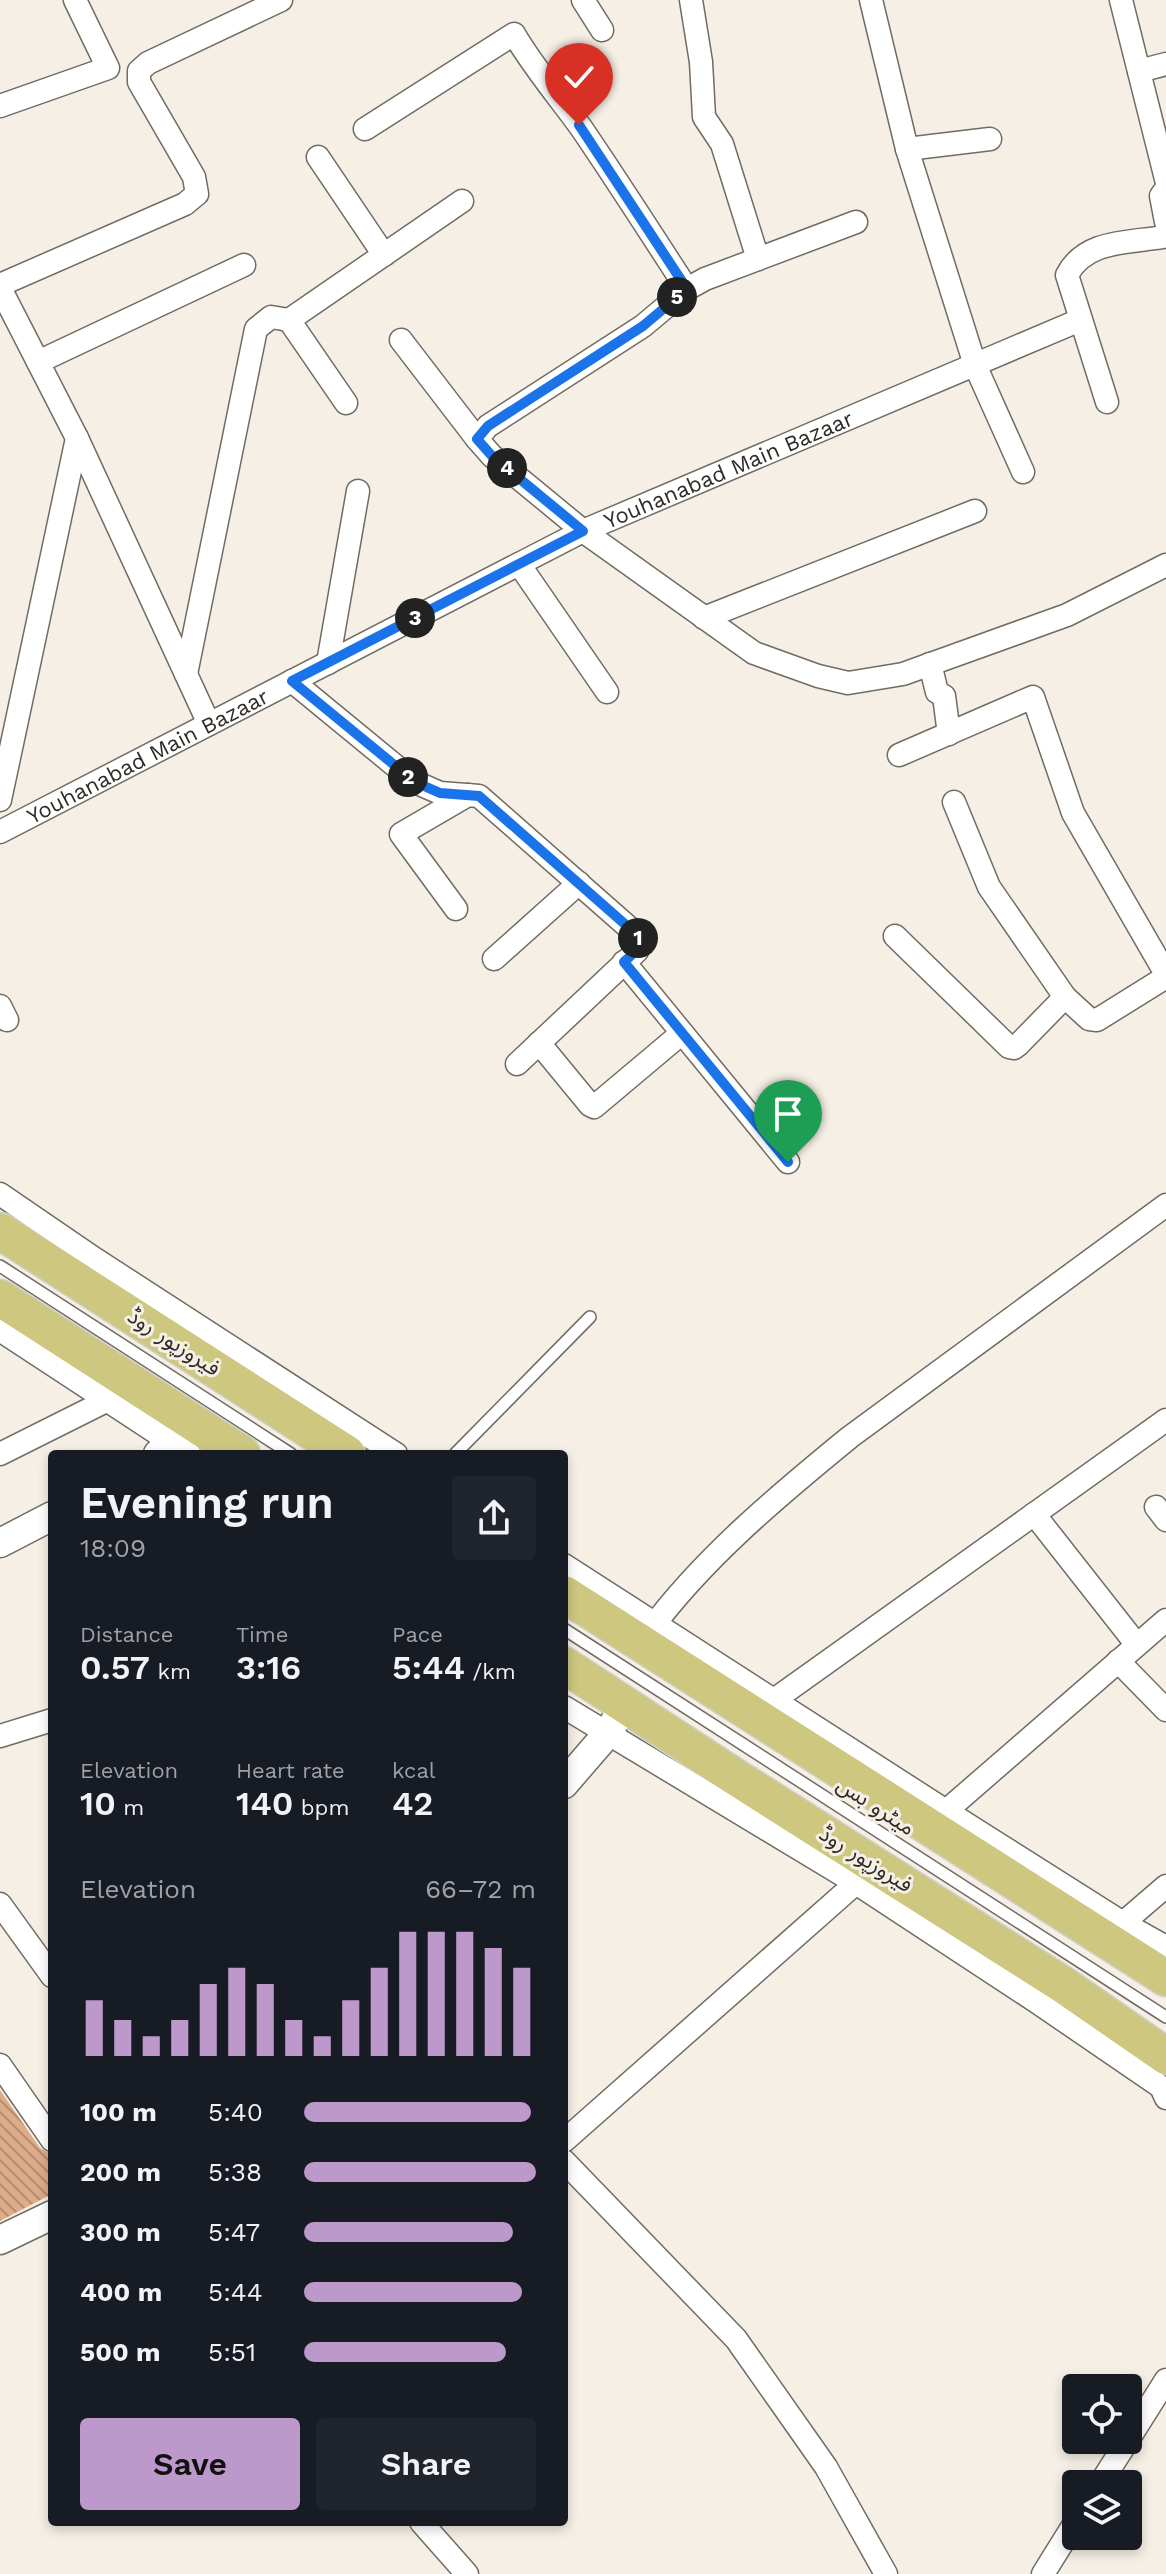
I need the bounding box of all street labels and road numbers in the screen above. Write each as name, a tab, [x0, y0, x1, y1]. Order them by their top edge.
street label: Youhanabad Main Bazaar	[600, 405, 857, 533]
street label: Youhanabad Main Bazaar	[23, 683, 272, 828]
street label: فیروزپور روڈ	[122, 1303, 225, 1383]
street label: میٹرو بس	[832, 1772, 920, 1840]
street label: فیروزپور روڈ	[814, 1821, 917, 1899]

